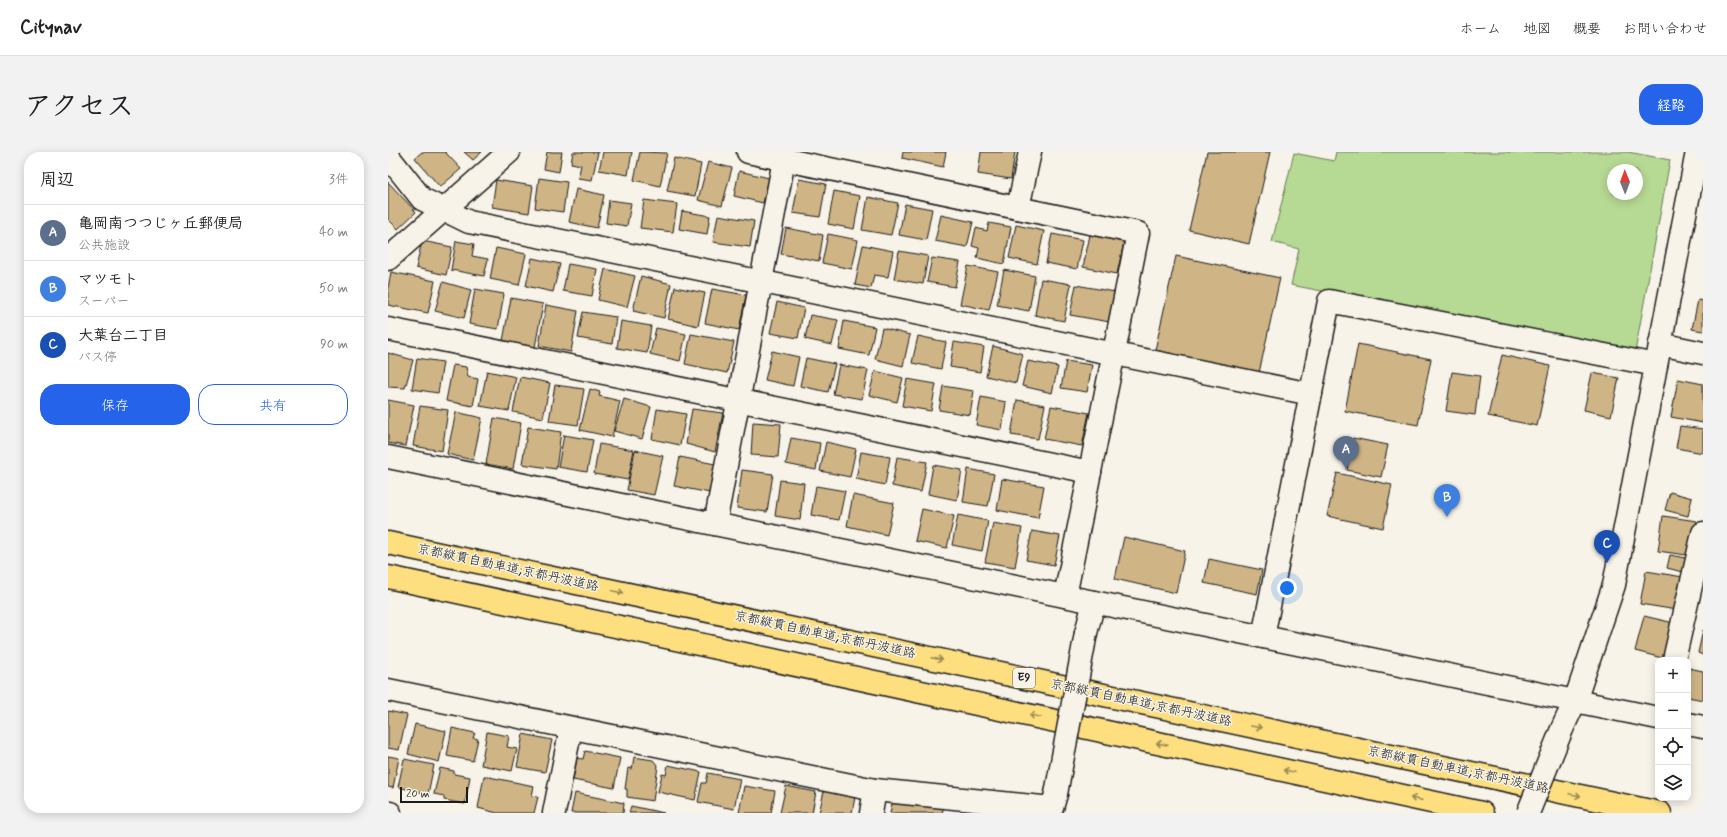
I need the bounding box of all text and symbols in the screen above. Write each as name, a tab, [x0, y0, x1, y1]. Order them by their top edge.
text: Citynav	[20, 15, 82, 40]
text: ホーム	[1460, 20, 1501, 38]
text: 地図	[1523, 20, 1551, 38]
text: 概要	[1573, 20, 1601, 38]
text: お問い合わせ	[1623, 20, 1707, 38]
button: 経路	[1639, 84, 1703, 125]
text: アクセス	[24, 89, 134, 126]
north arrow	[1607, 164, 1643, 200]
text: 周辺	[40, 169, 74, 191]
text: 3件	[329, 171, 348, 188]
text: 亀岡南つつじヶ丘郵便局	[78, 214, 243, 234]
text: A	[49, 224, 57, 241]
text: 40 m	[319, 224, 348, 241]
text: 公共施設	[78, 237, 130, 254]
text: マツモト	[78, 270, 138, 290]
text: B	[49, 280, 57, 297]
text: 50 m	[319, 280, 348, 297]
text: スーパー	[78, 293, 129, 310]
text: 大葉台二丁目	[78, 326, 168, 346]
text: C	[48, 336, 58, 353]
text: 90 m	[320, 336, 348, 353]
text: バス停	[78, 349, 117, 366]
button: 保存	[40, 384, 190, 425]
button: 共有	[198, 384, 348, 425]
pin: A	[1333, 436, 1359, 469]
pin: B	[1434, 484, 1460, 517]
pin: C	[1594, 530, 1620, 563]
street label: 京都縦貫自動車道;京都丹波道路	[416, 540, 600, 596]
your location	[1277, 578, 1297, 598]
one-way arrow	[611, 588, 624, 596]
street label: 京都縦貫自動車道;京都丹波道路	[733, 607, 917, 663]
one-way arrow	[930, 656, 943, 664]
map controls	[1655, 657, 1691, 801]
button: +	[1655, 657, 1691, 693]
road number: E9	[1013, 668, 1035, 688]
street label: 京都縦貫自動車道;京都丹波道路	[1049, 675, 1233, 731]
button: −	[1655, 693, 1691, 729]
one-way arrow	[1029, 712, 1042, 720]
one-way arrow	[1249, 723, 1262, 731]
button: locate	[1655, 729, 1691, 765]
one-way arrow	[1156, 739, 1169, 747]
street label: 京都縦貫自動車道;京都丹波道路	[1366, 742, 1550, 798]
button: layers	[1655, 765, 1691, 801]
one-way arrow	[1283, 767, 1296, 775]
scale bar	[400, 785, 468, 804]
text: 20 m	[406, 787, 429, 801]
one-way arrow	[1568, 791, 1581, 799]
one-way arrow	[1410, 794, 1423, 802]

